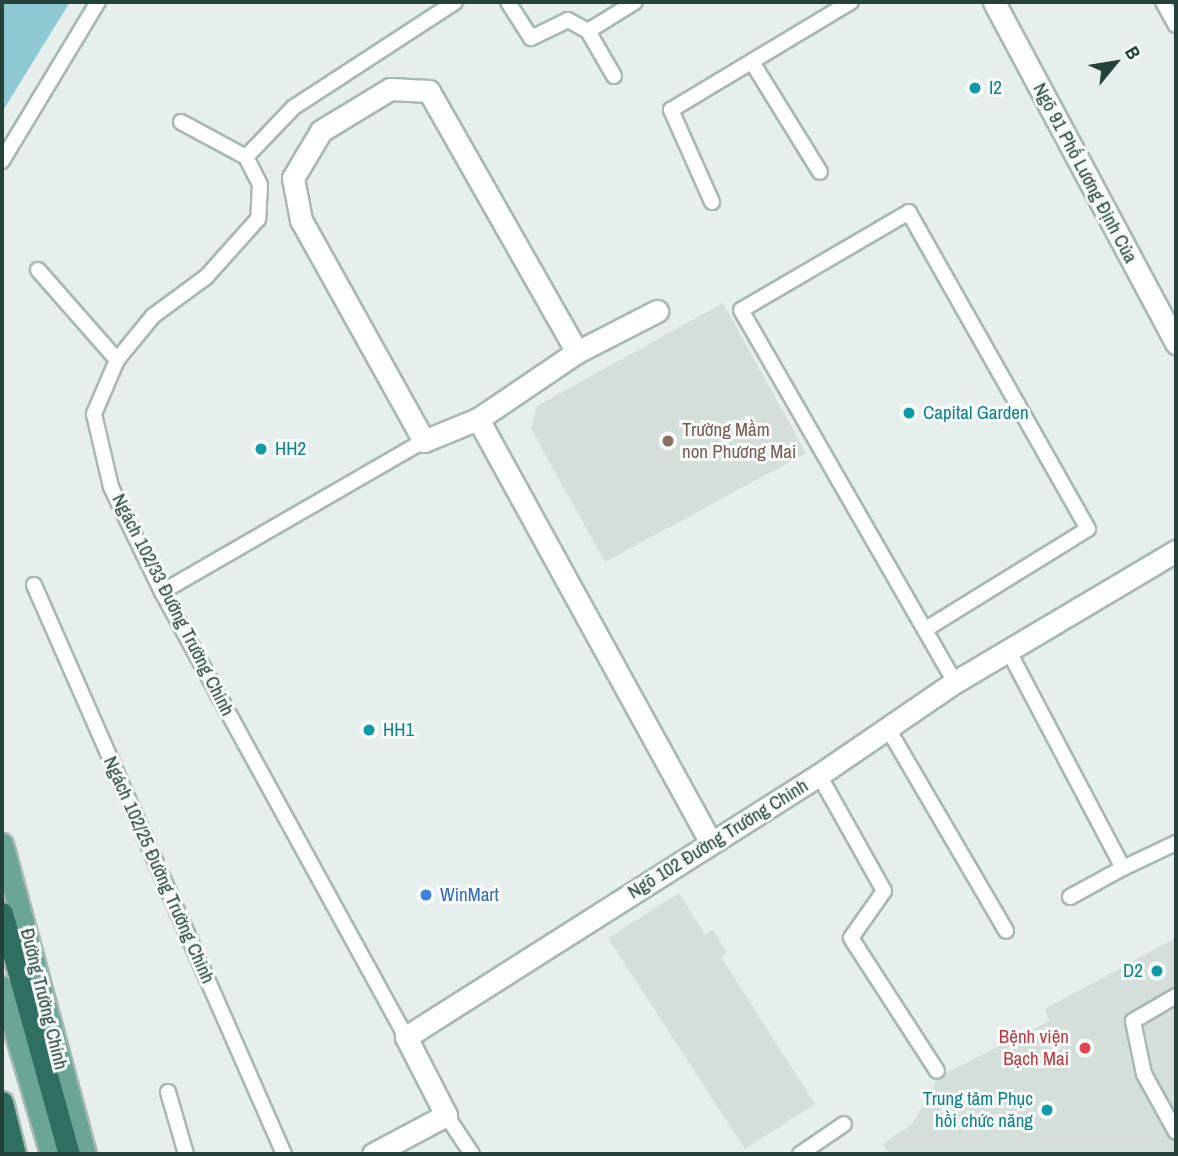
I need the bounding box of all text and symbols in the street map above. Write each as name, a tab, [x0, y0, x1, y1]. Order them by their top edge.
north arrow	[1080, 28, 1150, 98]
text: B	[1119, 41, 1147, 64]
place label: I2	[989, 77, 1002, 99]
street label: Ngõ 91 Phố Lương Định Của	[1028, 79, 1142, 267]
marker: I2	[967, 80, 983, 96]
place label: Capital Garden	[923, 402, 1029, 424]
marker: Capital Garden	[901, 405, 917, 421]
place label: Trường Mầm non Phương Mai	[682, 419, 796, 463]
marker: Trường Mầm non Phương Mai	[660, 433, 676, 449]
place label: HH2	[275, 438, 306, 460]
marker: HH2	[253, 441, 269, 457]
street label: Ngách 102/33 Đường Trường Chinh	[107, 490, 239, 720]
place label: HH1	[383, 719, 414, 741]
marker: HH1	[361, 722, 377, 738]
street label: Ngách 102/25 Đường Trường Chinh	[99, 753, 219, 987]
street label: Ngõ 102 Đường Trường Chinh	[624, 774, 812, 904]
place label: WinMart	[440, 884, 499, 906]
marker: WinMart	[418, 887, 434, 903]
street label: Đường Trường Chinh	[15, 926, 73, 1072]
place label: D2	[1123, 960, 1143, 982]
marker: D2	[1149, 963, 1165, 979]
place label: Bệnh viện Bạch Mai	[999, 1026, 1069, 1070]
marker: Bệnh viện Bạch Mai	[1075, 1038, 1095, 1058]
place label: Trung tâm Phục hồi chức năng	[923, 1088, 1033, 1132]
marker: Trung tâm Phục hồi chức năng	[1039, 1102, 1055, 1118]

